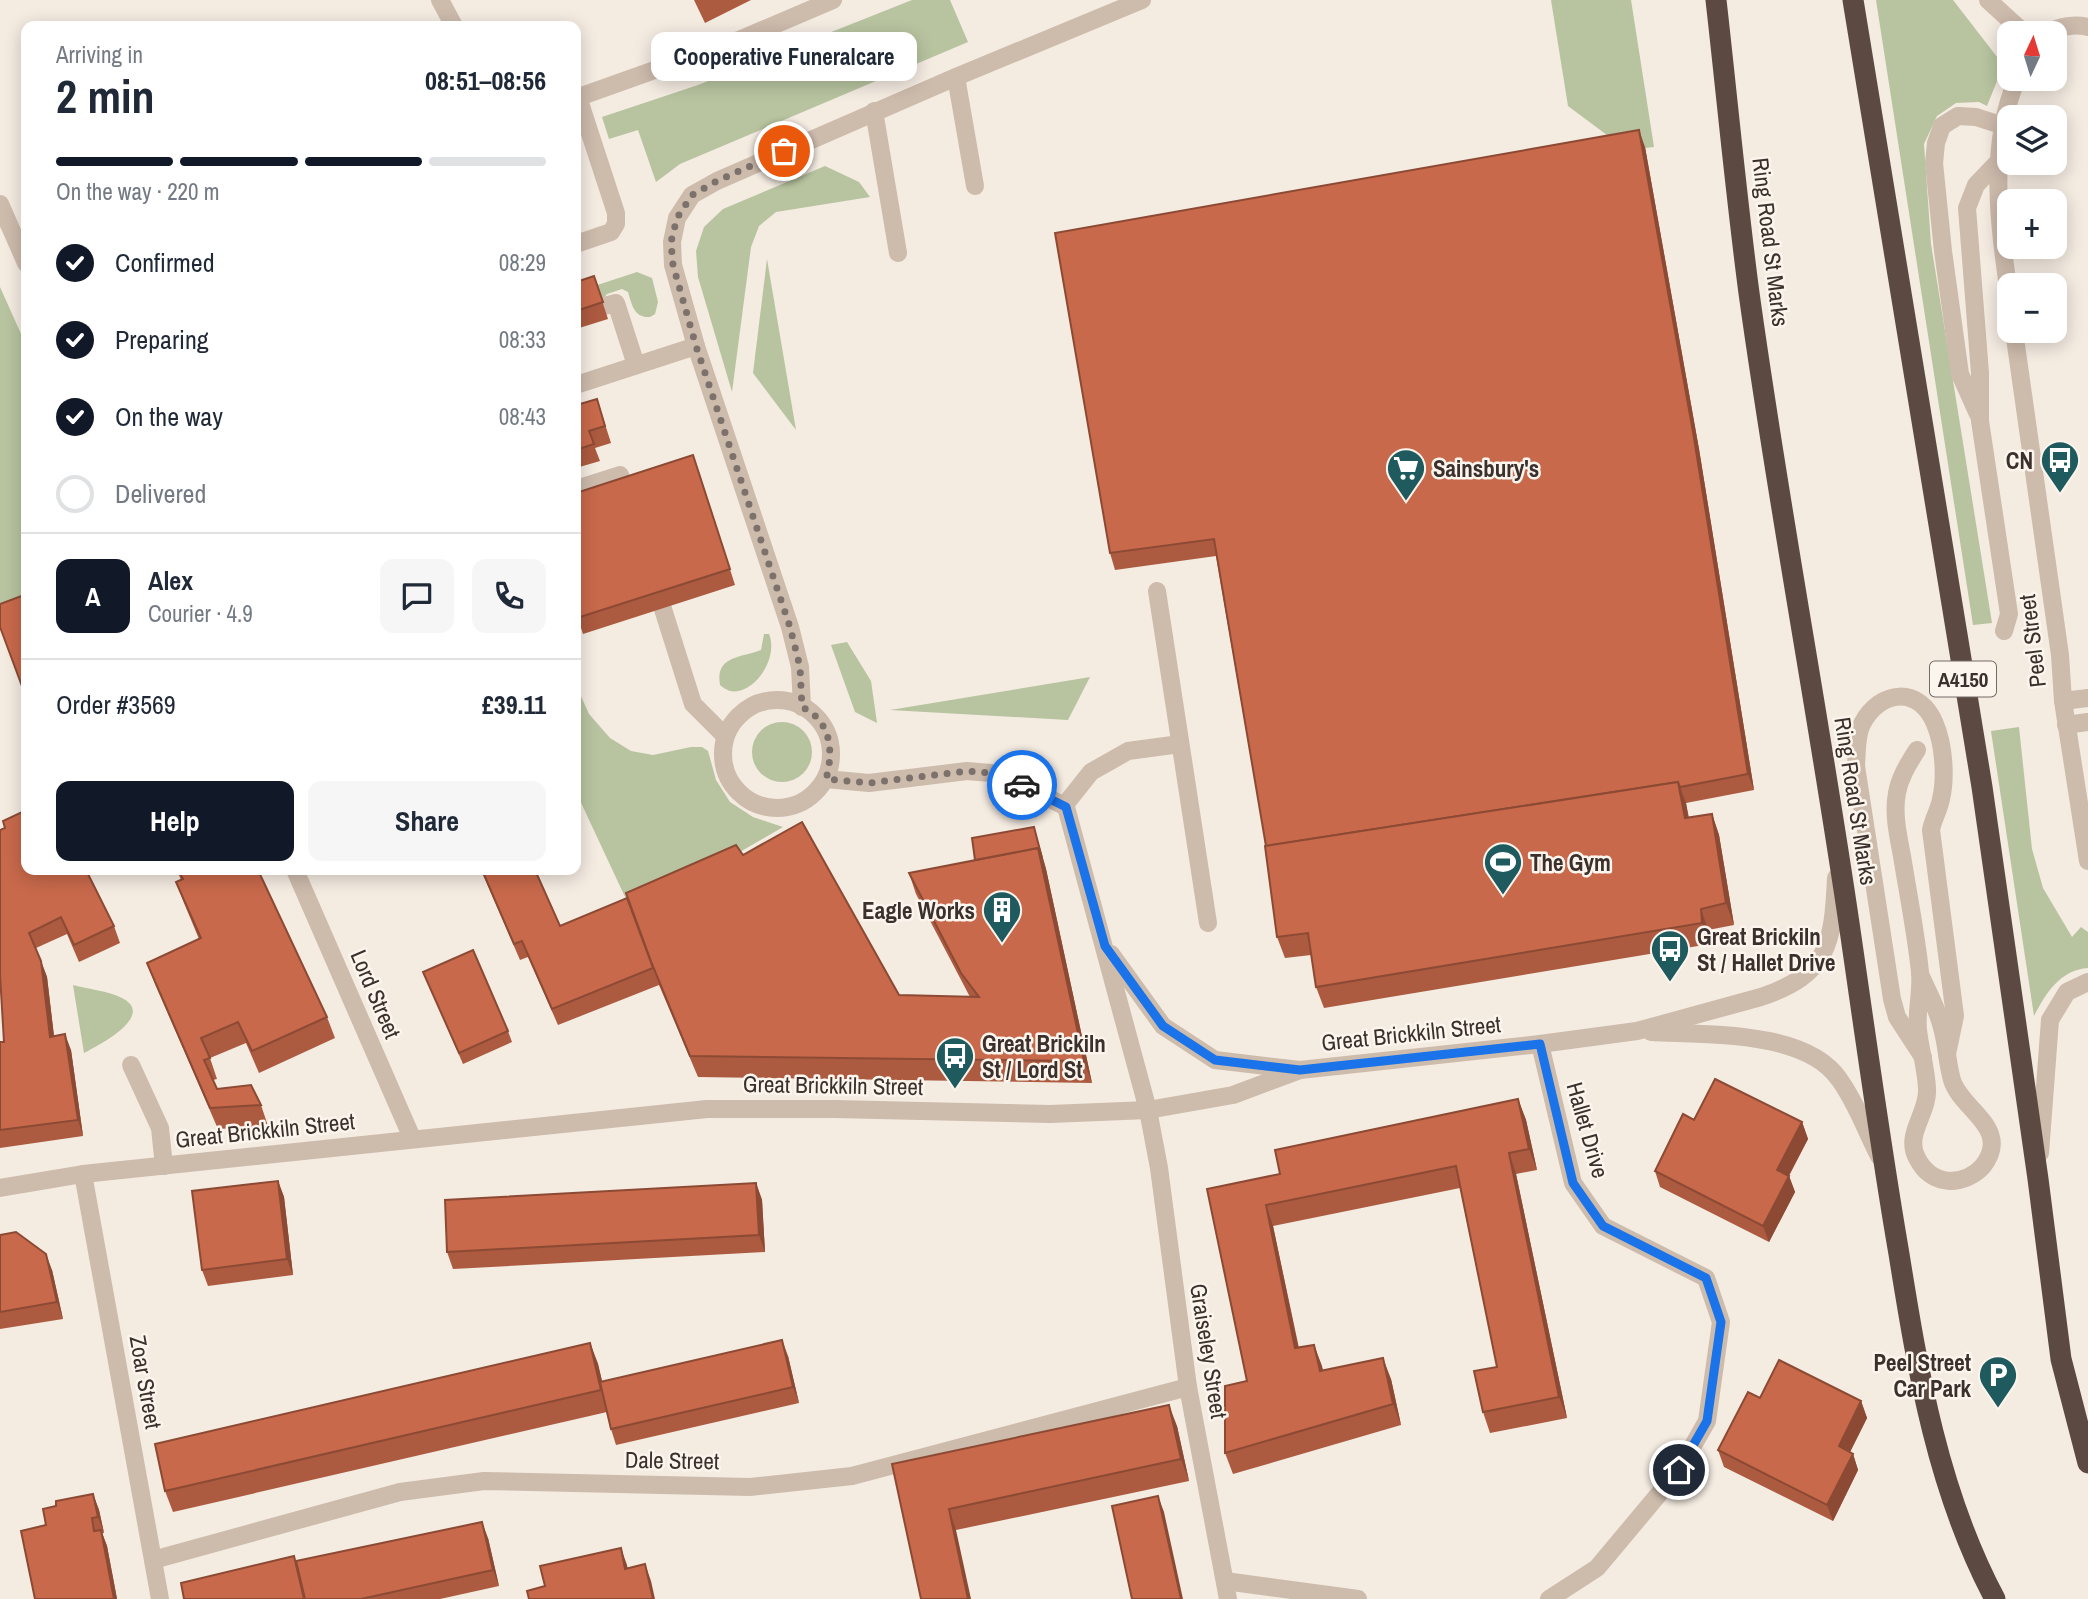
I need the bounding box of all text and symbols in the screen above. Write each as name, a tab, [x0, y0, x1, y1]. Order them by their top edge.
north arrow	[1997, 21, 2067, 91]
map controls	[1997, 21, 2067, 343]
callout: Cooperative Funeralcare	[651, 32, 917, 81]
text: Arriving in	[56, 39, 143, 70]
text: Cooperative Funeralcare	[673, 41, 895, 72]
text: 08:51–08:56	[425, 63, 546, 98]
text: 2 min	[56, 65, 155, 127]
button: layers	[1997, 105, 2067, 175]
pin	[754, 121, 814, 181]
icon: bag	[765, 132, 803, 170]
street label: Ring Road St Marks	[1745, 156, 1797, 328]
text: On the way · 220 m	[56, 176, 220, 207]
button: +	[1997, 189, 2067, 259]
icon: check	[56, 244, 94, 282]
text: Confirmed	[115, 245, 215, 280]
text: 08:29	[499, 247, 546, 278]
button: −	[1997, 273, 2067, 343]
icon: check	[56, 321, 94, 359]
text: Preparing	[115, 322, 209, 357]
text: 08:33	[499, 324, 546, 355]
icon: check	[56, 398, 94, 436]
text: On the way	[115, 399, 223, 434]
text: 08:43	[499, 401, 546, 432]
bus stop icon: CN	[2039, 439, 2081, 494]
place label: CN	[2006, 445, 2033, 476]
supermarket icon: Sainsbury's	[1385, 447, 1427, 502]
place label: Sainsbury's	[1433, 453, 1539, 484]
text: Delivered	[115, 476, 206, 511]
button: chat	[380, 559, 454, 633]
button: phone	[472, 559, 546, 633]
text: Alex	[148, 563, 193, 598]
text: A	[85, 579, 101, 614]
street label: Peel Street	[2011, 593, 2053, 689]
text: Courier · 4.9	[148, 598, 253, 629]
road number: A4150	[1930, 662, 1996, 696]
text: Order #3569	[56, 687, 176, 722]
text: £39.11	[482, 687, 546, 722]
street label: Ring Road St Marks	[1827, 715, 1885, 887]
courier	[987, 750, 1057, 820]
icon: car	[1003, 766, 1041, 804]
button: Help	[56, 781, 294, 861]
button: Share	[308, 781, 546, 861]
sports icon: The Gym	[1482, 841, 1524, 896]
place label: The Gym	[1530, 847, 1611, 878]
building icon: Eagle Works	[981, 889, 1023, 944]
place label: Eagle Works	[862, 895, 975, 926]
place label: Great Brickiln St / Hallet Drive	[1697, 921, 1835, 978]
bus stop icon: Great Brickiln St / Hallet Drive	[1649, 928, 1691, 983]
street label: Lord Street	[344, 945, 408, 1043]
street label: Great Brickkiln Street	[1320, 1008, 1502, 1058]
place label: Great Brickiln St / Lord St	[982, 1028, 1106, 1085]
bus stop icon: Great Brickiln St / Lord St	[934, 1035, 976, 1090]
street label: Great Brickkiln Street	[743, 1068, 923, 1102]
street label: Hallet Drive	[1560, 1078, 1616, 1182]
street label: Great Brickkiln Street	[174, 1105, 356, 1155]
street label: Graiseley Street	[1183, 1281, 1235, 1421]
street label: Zoar Street	[123, 1333, 169, 1431]
place label: Peel Street Car Park	[1874, 1347, 1971, 1404]
parking icon: Peel Street Car Park	[1977, 1354, 2019, 1409]
pin	[1649, 1440, 1709, 1500]
street label: Dale Street	[625, 1444, 719, 1476]
icon: home	[1660, 1451, 1698, 1489]

